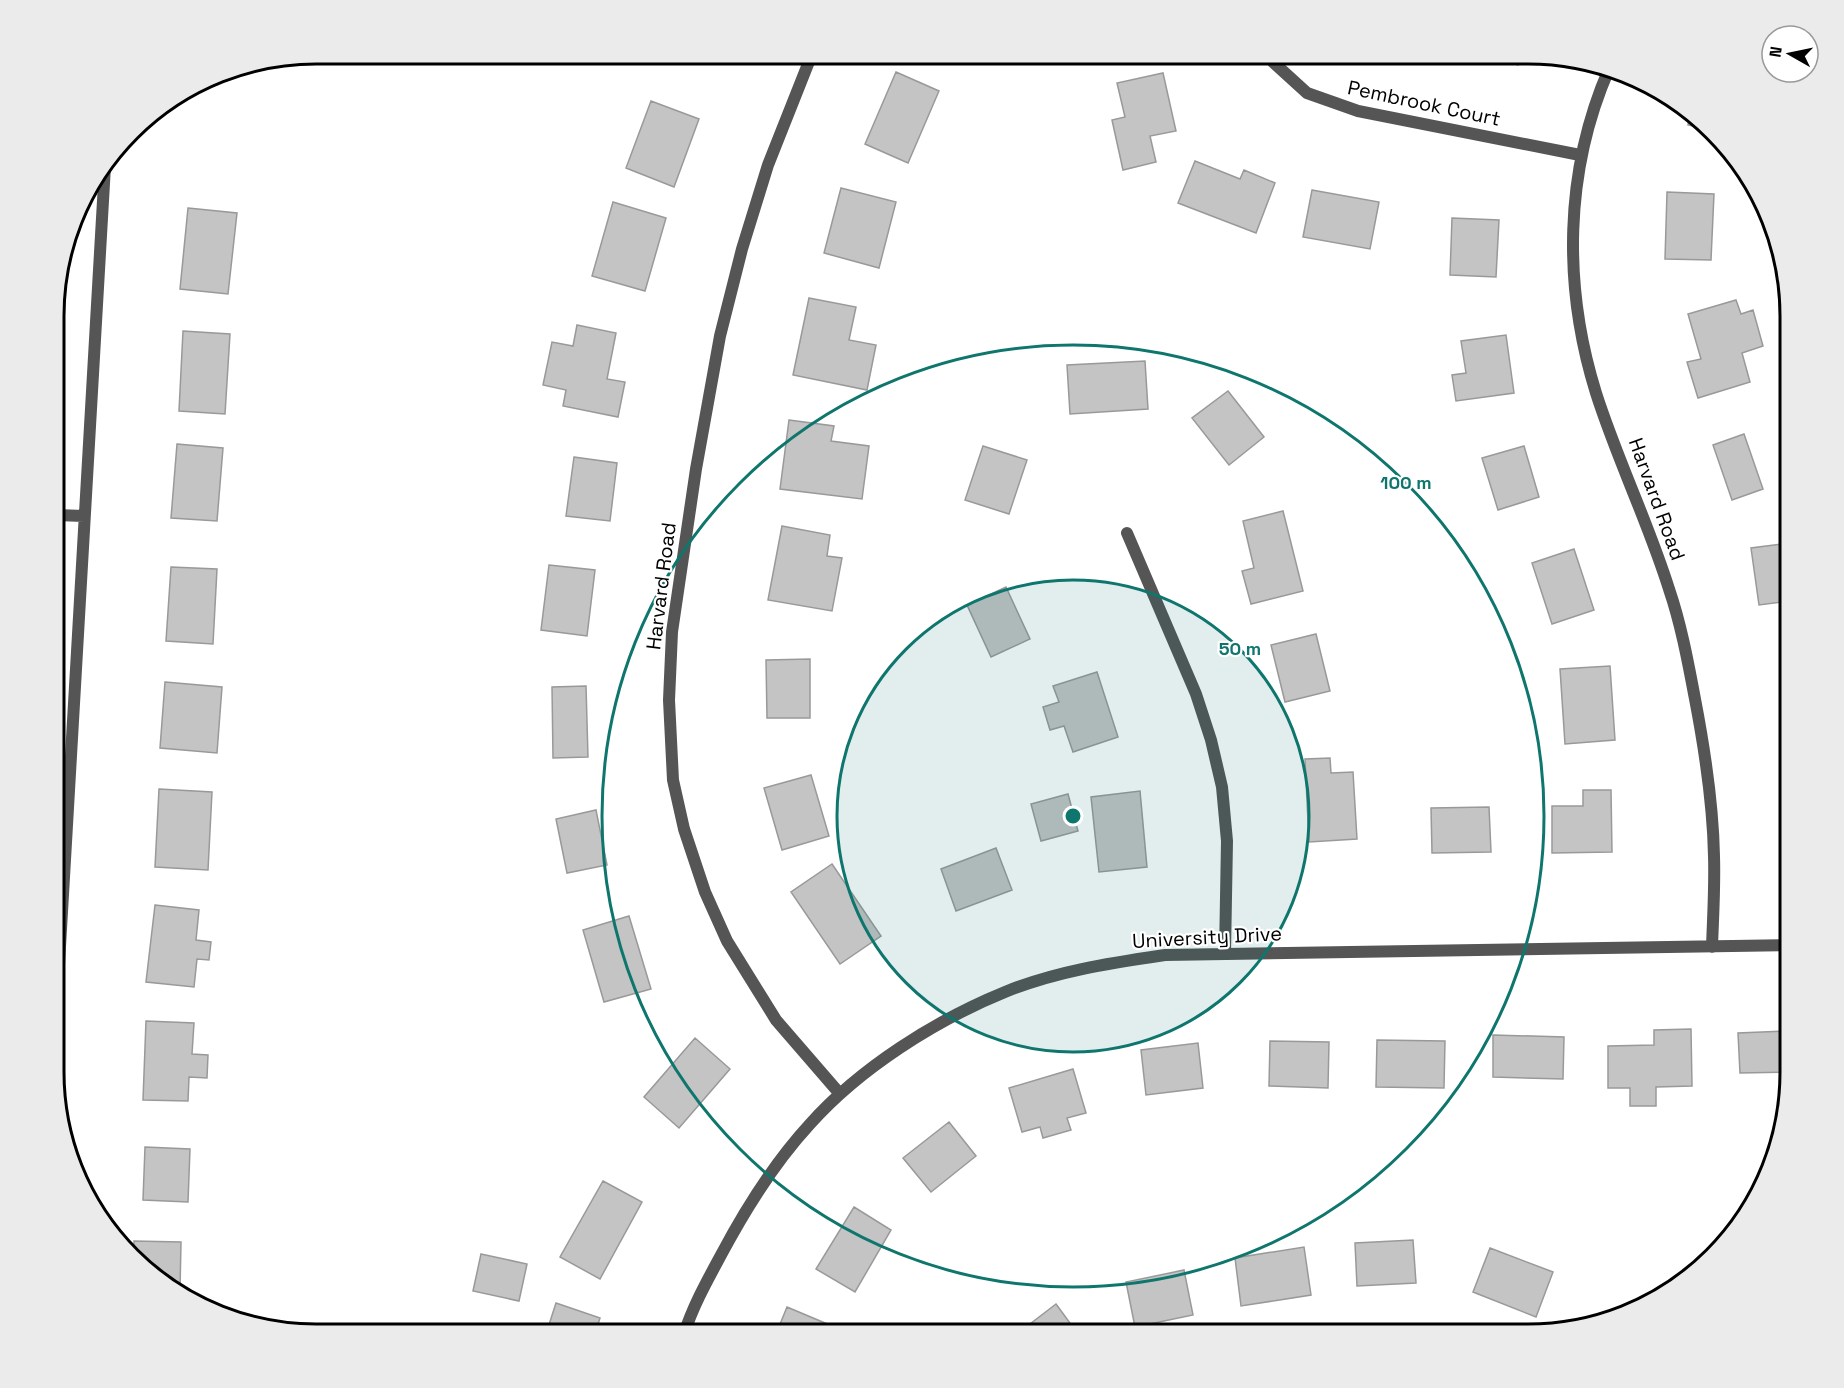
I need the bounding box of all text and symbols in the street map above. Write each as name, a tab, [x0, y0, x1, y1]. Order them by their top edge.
north arrow	[1760, 24, 1820, 84]
text: N	[1764, 45, 1787, 59]
street label: Pembrook Court	[1345, 74, 1503, 132]
street label: Harvard Road	[1623, 434, 1691, 564]
text: 100 m	[1380, 471, 1432, 494]
street label: Harvard Road	[640, 521, 682, 651]
text: 50 m	[1219, 637, 1261, 660]
centre of rings	[1063, 806, 1083, 826]
street label: University Drive	[1131, 920, 1283, 954]

